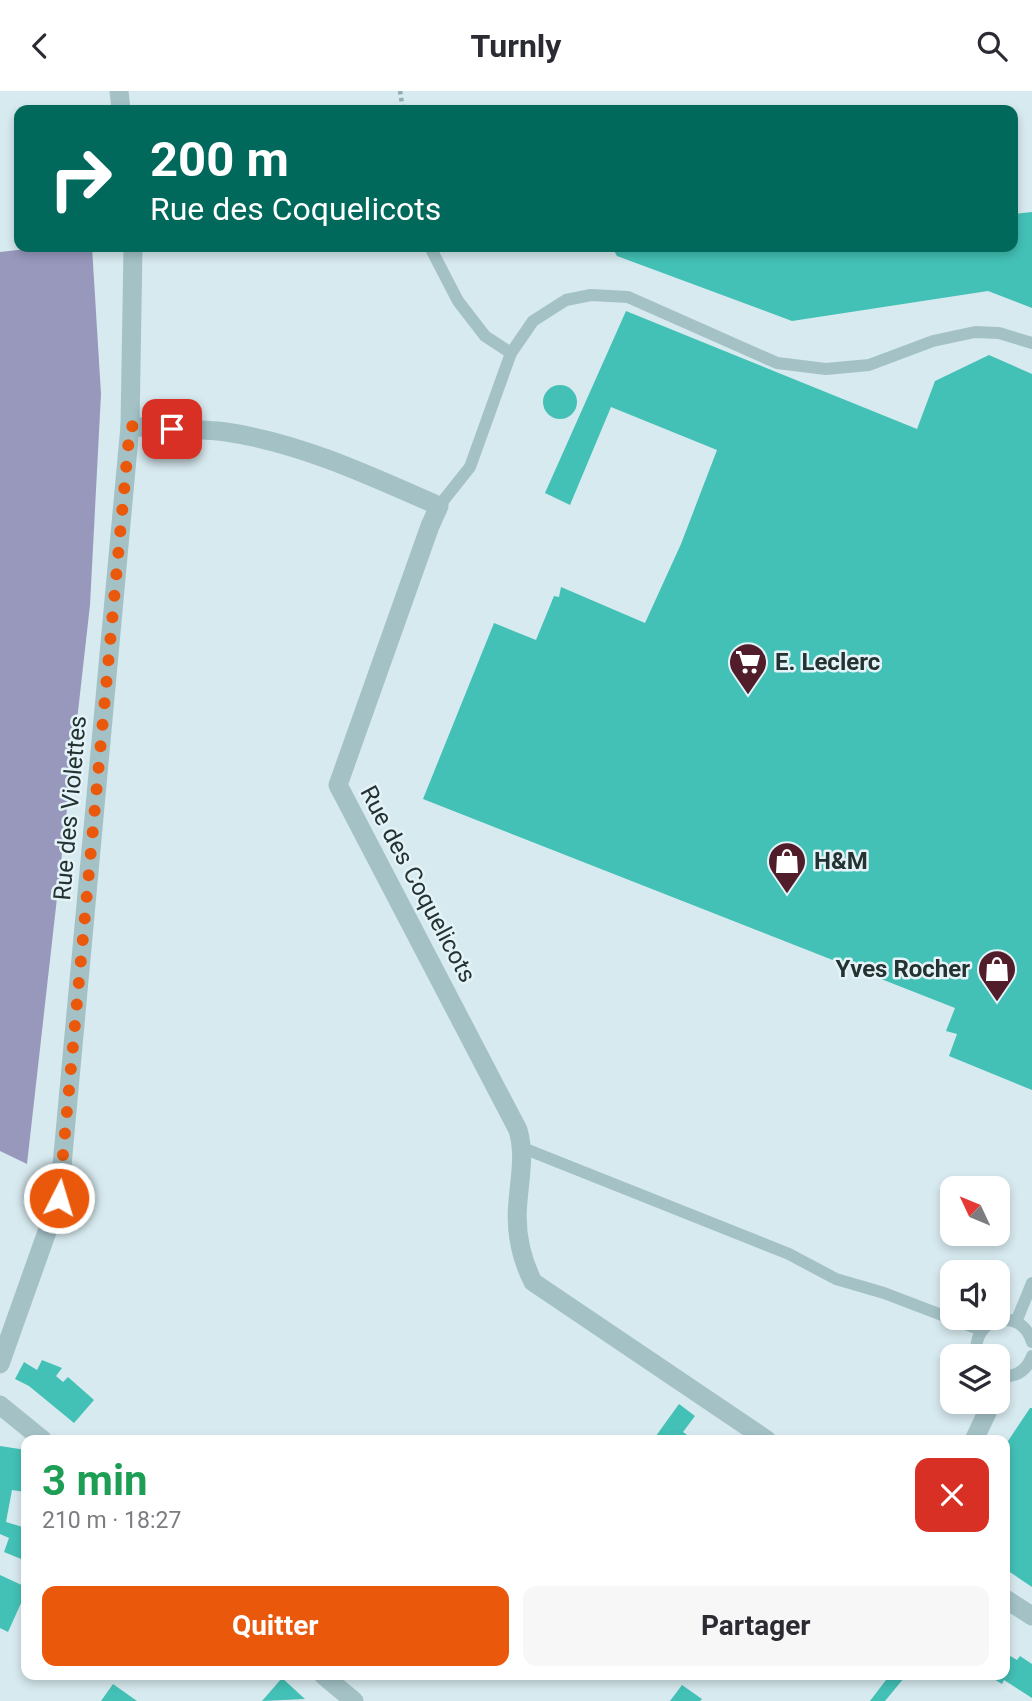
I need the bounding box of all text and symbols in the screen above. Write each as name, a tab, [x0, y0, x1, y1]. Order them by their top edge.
icon: back	[21, 27, 59, 65]
text: Turnly	[471, 27, 561, 65]
icon: search	[973, 27, 1011, 65]
text: 200 m	[150, 131, 289, 188]
icon: right	[35, 133, 126, 224]
text: Rue des Coquelicots	[150, 190, 441, 228]
pin	[142, 399, 202, 459]
icon: arrive	[153, 410, 191, 448]
supermarket icon: E. Leclerc	[727, 641, 769, 696]
place label: E. Leclerc	[775, 648, 880, 676]
street label: Rue des Violettes	[48, 714, 92, 902]
street label: Rue des Coquelicots	[354, 781, 482, 987]
shop icon: H&M	[766, 840, 808, 895]
place label: H&M	[814, 847, 868, 875]
shop icon: Yves Rocher	[976, 948, 1018, 1003]
place label: Yves Rocher	[836, 955, 970, 983]
position arrow	[22, 1161, 96, 1235]
north arrow	[940, 1176, 1010, 1246]
map controls	[940, 1176, 1010, 1414]
button: sound	[940, 1260, 1010, 1330]
button: layers	[940, 1344, 1010, 1414]
text: 3 min	[42, 1456, 148, 1505]
button: close	[915, 1458, 989, 1532]
text: 210 m · 18:27	[42, 1507, 181, 1534]
button: Quitter	[42, 1586, 509, 1666]
button: Partager	[523, 1586, 989, 1666]

